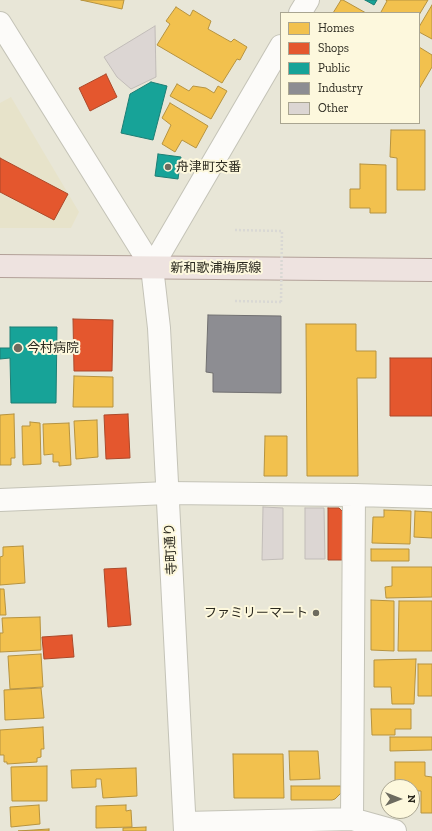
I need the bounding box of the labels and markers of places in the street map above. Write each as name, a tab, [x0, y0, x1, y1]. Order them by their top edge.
place label: 舟津町交番	[176, 159, 241, 175]
marker: 舟津町交番	[163, 162, 173, 172]
place label: 今村病院	[27, 340, 79, 356]
marker: 今村病院	[12, 342, 24, 354]
place label: ファミリーマート	[204, 605, 308, 621]
marker: ファミリーマート	[311, 608, 321, 618]

